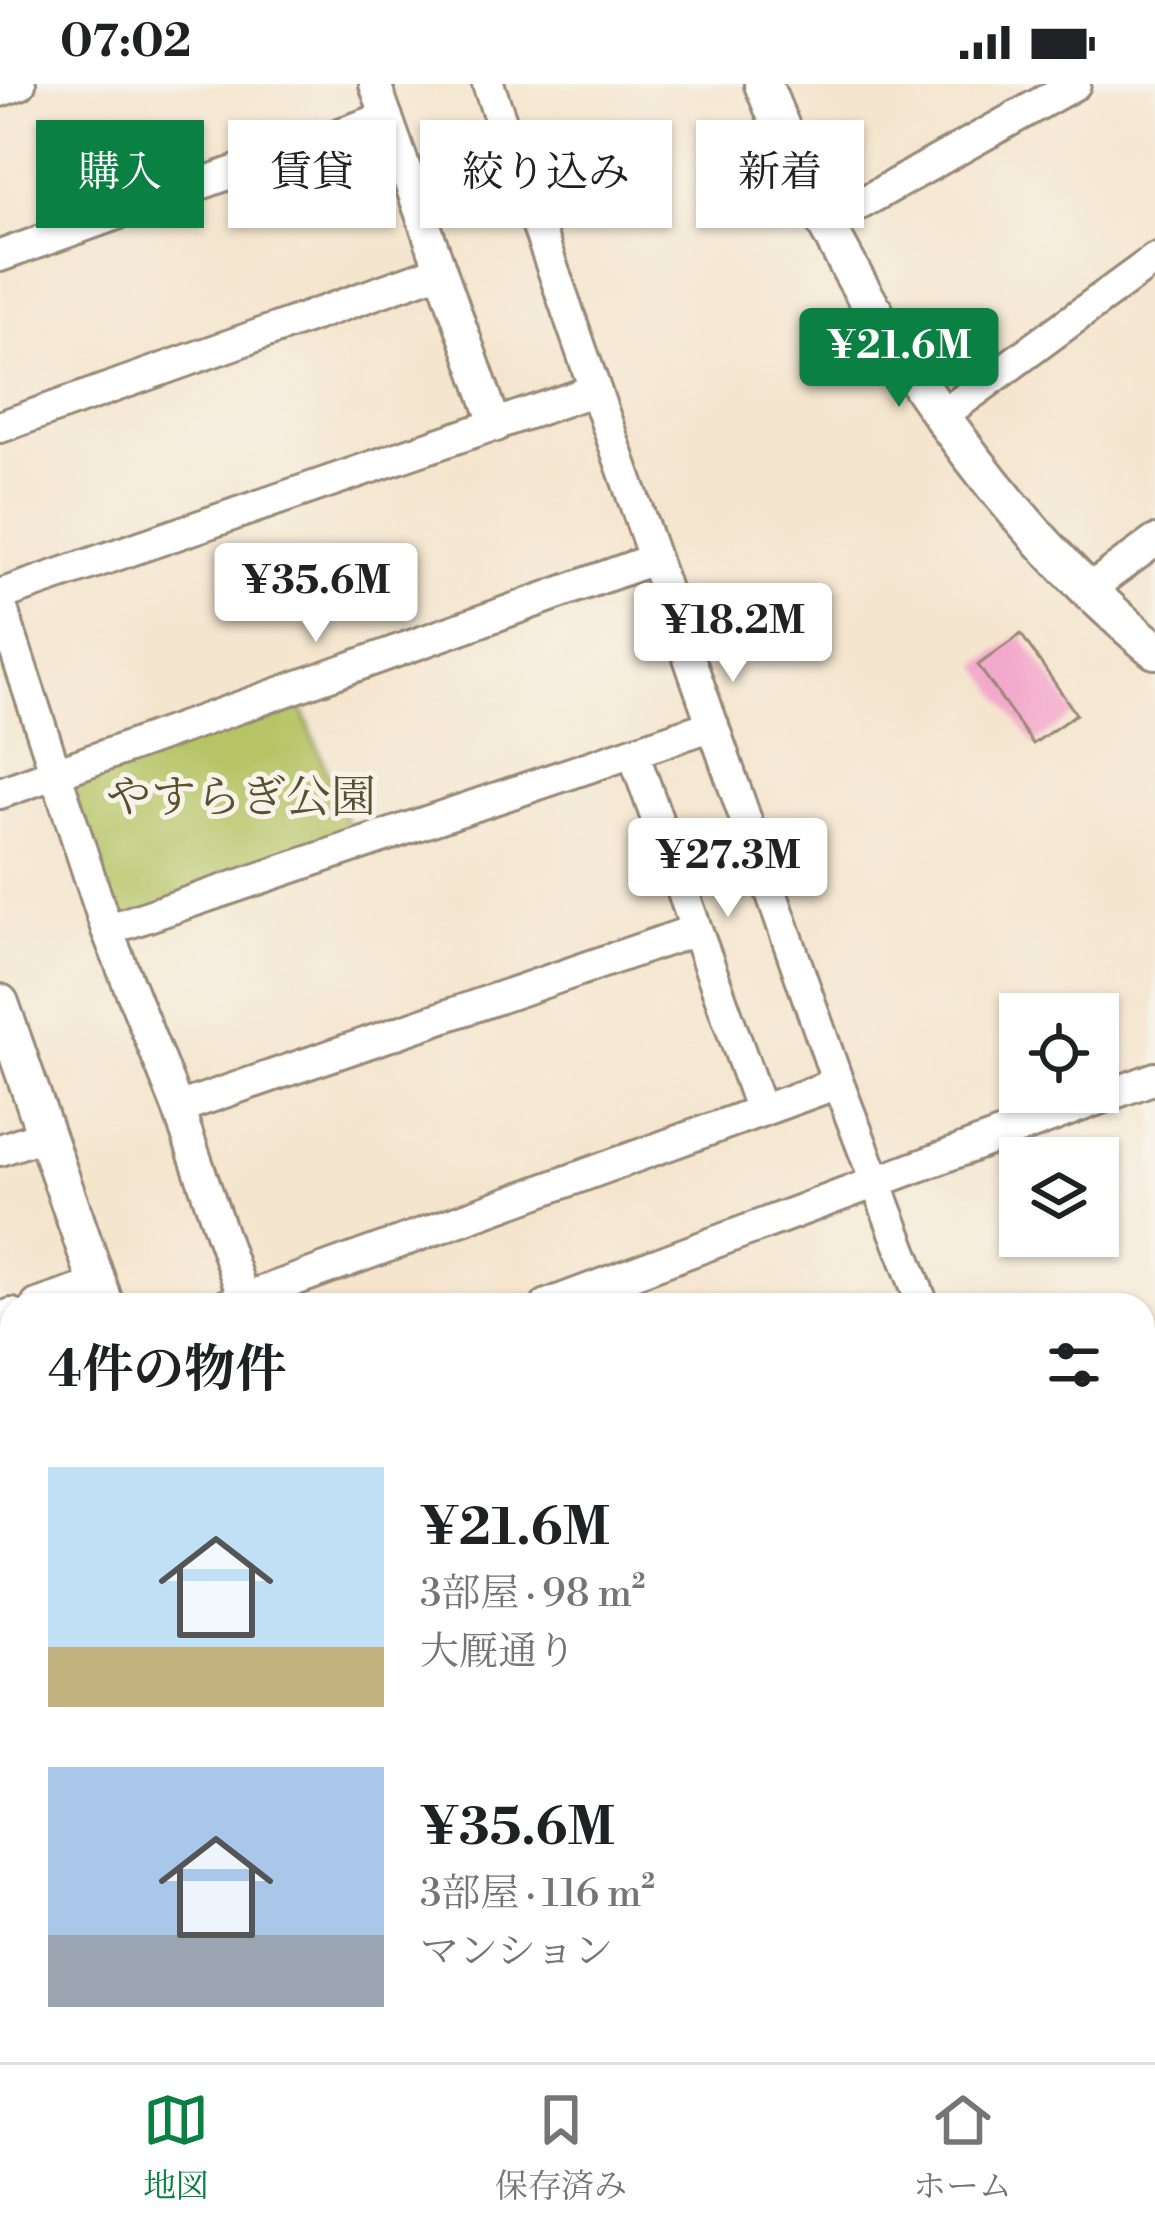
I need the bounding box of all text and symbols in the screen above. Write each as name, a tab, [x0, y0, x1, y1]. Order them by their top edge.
text: 07:02	[60, 14, 191, 71]
chip: 購入	[36, 120, 204, 228]
chip: 賃貸	[228, 120, 396, 228]
chip: 絞り込み	[420, 120, 672, 228]
chip: 新着	[696, 120, 864, 228]
pin: ¥21.6M	[801, 308, 997, 410]
text: ¥21.6M	[826, 322, 972, 371]
pin: ¥35.6M	[218, 543, 414, 645]
text: ¥35.6M	[242, 557, 390, 606]
pin: ¥18.2M	[635, 583, 831, 685]
text: ¥18.2M	[661, 597, 805, 646]
park label: やすらぎ公園	[106, 770, 376, 827]
pin: ¥27.3M	[630, 818, 826, 920]
text: ¥27.3M	[655, 832, 801, 881]
map controls	[999, 993, 1119, 1257]
button: locate	[999, 993, 1119, 1113]
button: layers	[999, 1137, 1119, 1257]
icon: filters	[1041, 1332, 1107, 1398]
text: 4件の物件	[48, 1339, 286, 1403]
text: ¥21.6M	[420, 1497, 610, 1561]
icon: home	[144, 1515, 288, 1659]
text: 3部屋 · 98 m²	[420, 1570, 645, 1619]
text: 大厩通り	[420, 1628, 576, 1677]
text: ¥35.6M	[420, 1797, 615, 1861]
icon: home	[144, 1815, 288, 1959]
text: 3部屋 · 116 m²	[420, 1870, 655, 1919]
text: マンション	[420, 1928, 613, 1977]
tab: 地図	[143, 2087, 209, 2208]
tab: 保存済み	[495, 2087, 627, 2208]
tab: ホーム	[913, 2087, 1012, 2208]

